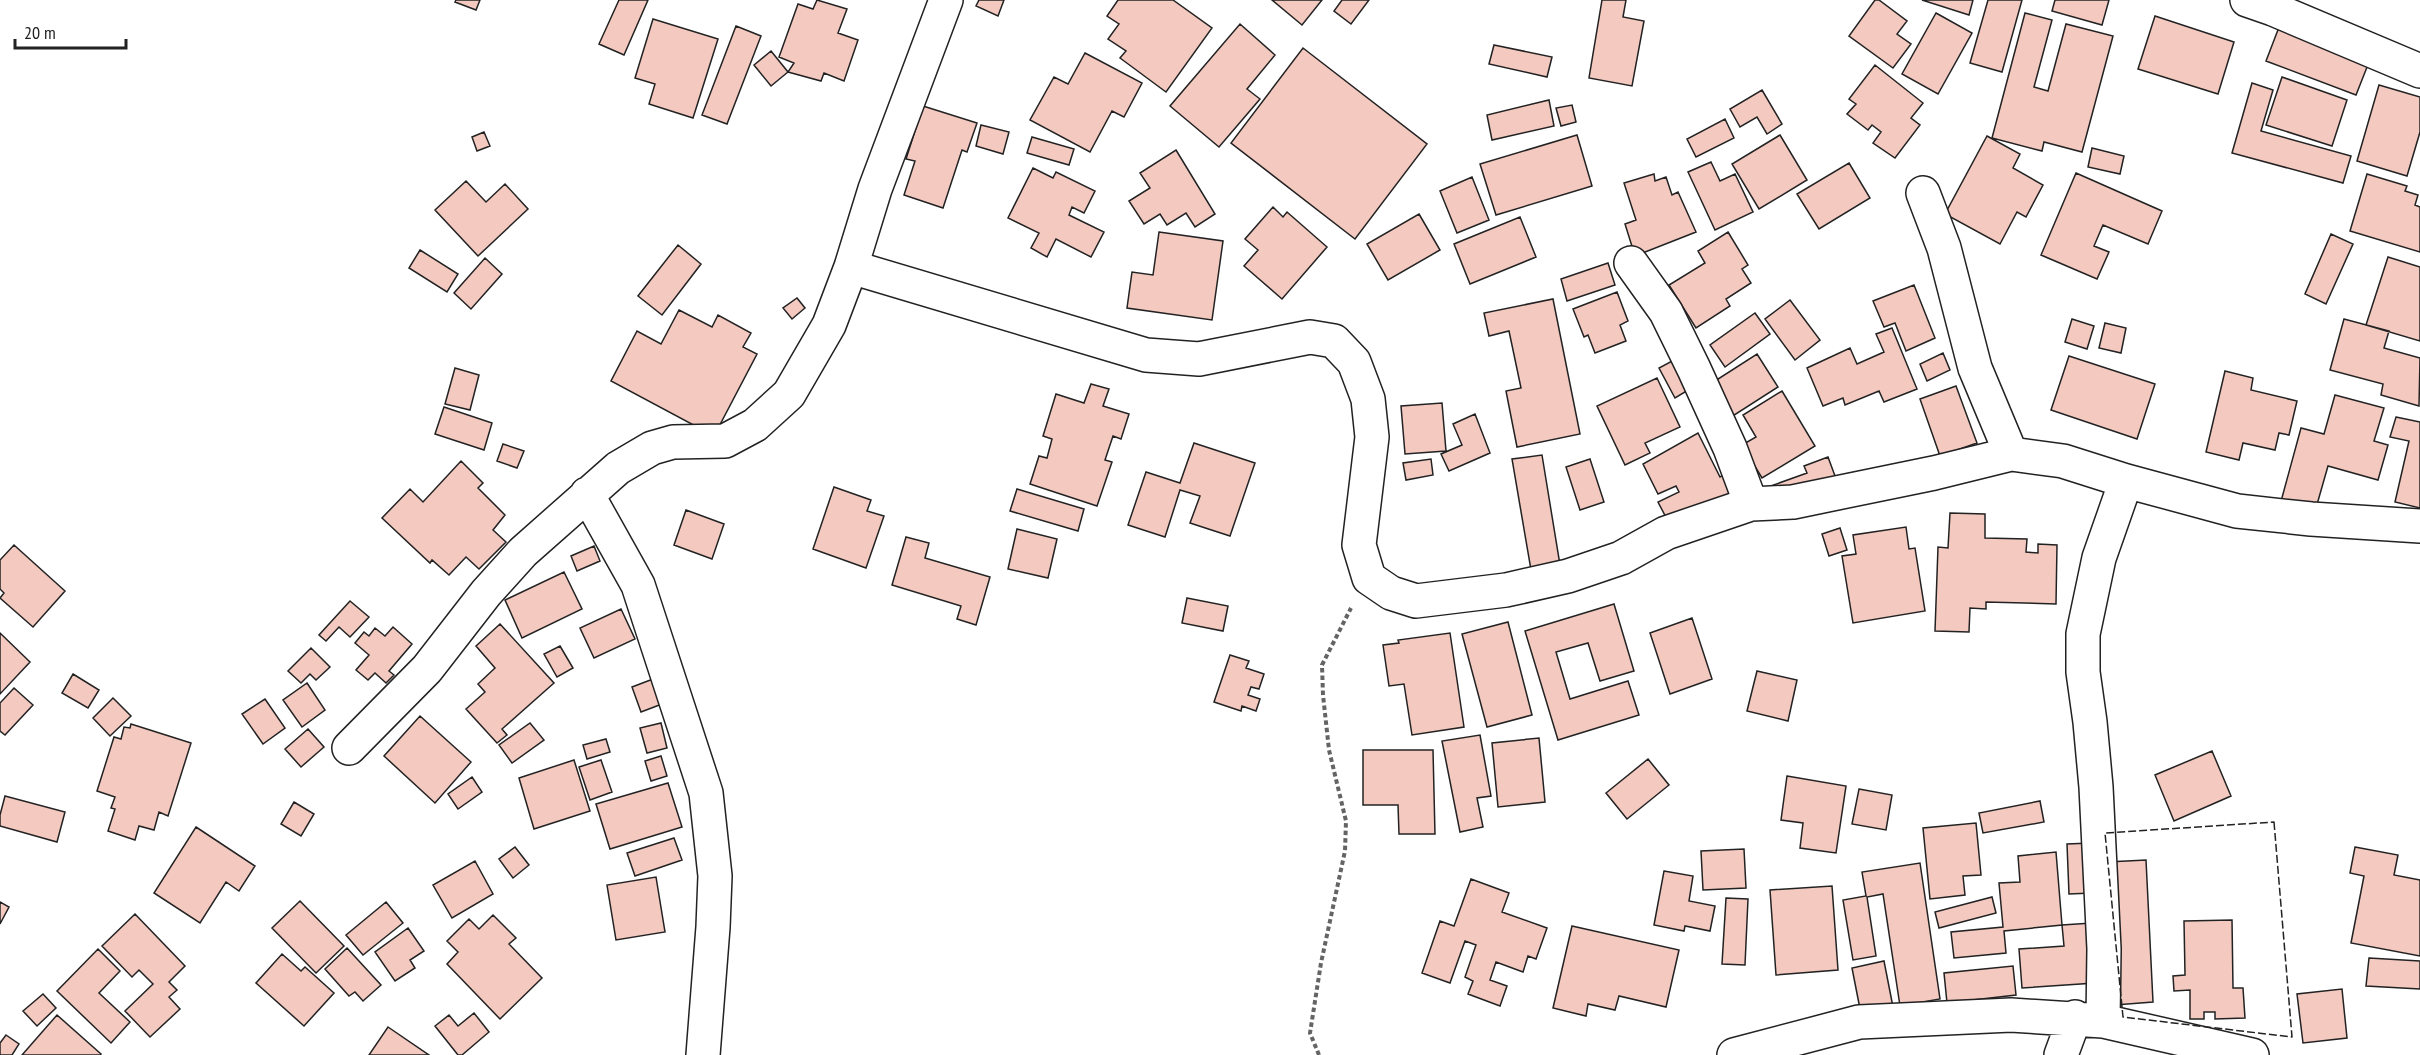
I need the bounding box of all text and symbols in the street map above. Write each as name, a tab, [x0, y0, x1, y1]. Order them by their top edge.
scale bar	[15, 12, 126, 50]
text: 20 m	[24, 21, 56, 44]

